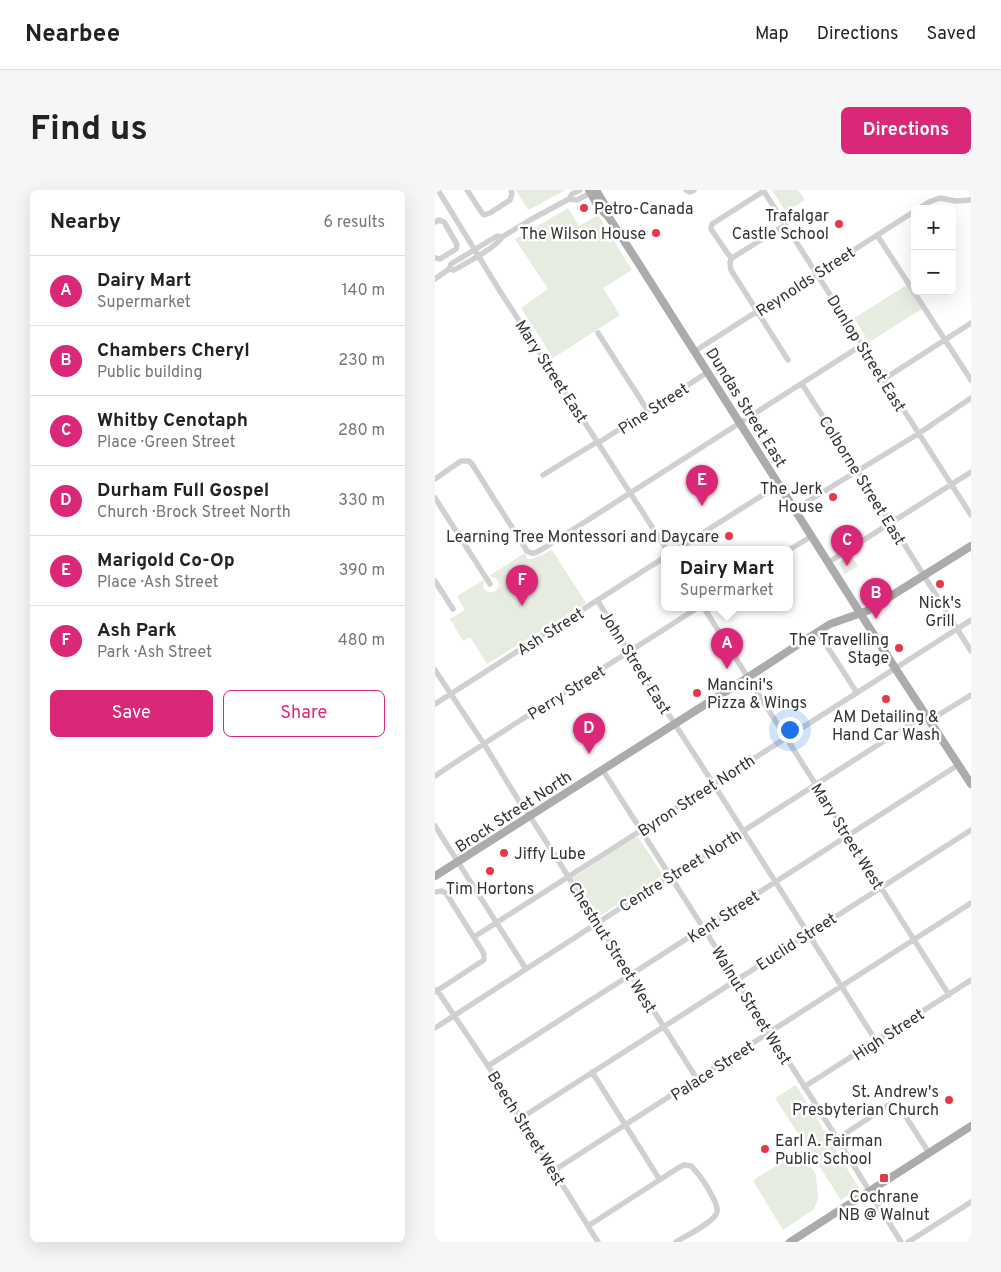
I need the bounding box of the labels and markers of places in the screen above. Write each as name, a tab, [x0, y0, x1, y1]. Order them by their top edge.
place label: Petro-Canada	[594, 200, 693, 220]
marker: Petro-Canada	[578, 202, 590, 214]
place label: Trafalgar Castle School	[732, 207, 829, 245]
marker: Trafalgar Castle School	[833, 218, 845, 230]
place label: The Wilson House	[520, 225, 646, 245]
marker: The Wilson House	[650, 227, 662, 239]
pin: E	[686, 465, 718, 506]
place label: The Jerk House	[760, 480, 823, 518]
marker: The Jerk House	[827, 491, 839, 503]
pin: C	[831, 525, 863, 566]
place label: Learning Tree Montessori and Daycare	[446, 528, 719, 548]
marker: Learning Tree Montessori and Daycare	[723, 530, 735, 542]
pin: F	[506, 565, 538, 606]
pin: B	[860, 578, 892, 619]
marker: Nick's Grill	[934, 578, 946, 590]
place label: Nick's Grill	[919, 594, 961, 632]
pin: A	[711, 628, 743, 669]
place label: The Travelling Stage	[789, 631, 889, 669]
marker: The Travelling Stage	[893, 642, 905, 654]
place label: Mancini's Pizza & Wings	[707, 676, 807, 714]
marker: Mancini's Pizza & Wings	[691, 687, 703, 699]
marker: AM Detailing & Hand Car Wash	[880, 693, 892, 705]
place label: AM Detailing & Hand Car Wash	[832, 708, 940, 746]
pin: D	[573, 713, 605, 754]
place label: Jiffy Lube	[514, 845, 586, 865]
marker: Jiffy Lube	[498, 847, 510, 859]
marker: Tim Hortons	[484, 865, 496, 877]
place label: Tim Hortons	[446, 880, 534, 900]
place label: St. Andrew's Presbyterian Church	[792, 1083, 939, 1121]
marker: St. Andrew's Presbyterian Church	[943, 1094, 955, 1106]
place label: Earl A. Fairman Public School	[775, 1132, 882, 1170]
marker: Earl A. Fairman Public School	[759, 1143, 771, 1155]
marker: Cochrane NB @ Walnut	[878, 1172, 890, 1184]
place label: Cochrane NB @ Walnut	[838, 1188, 930, 1226]

